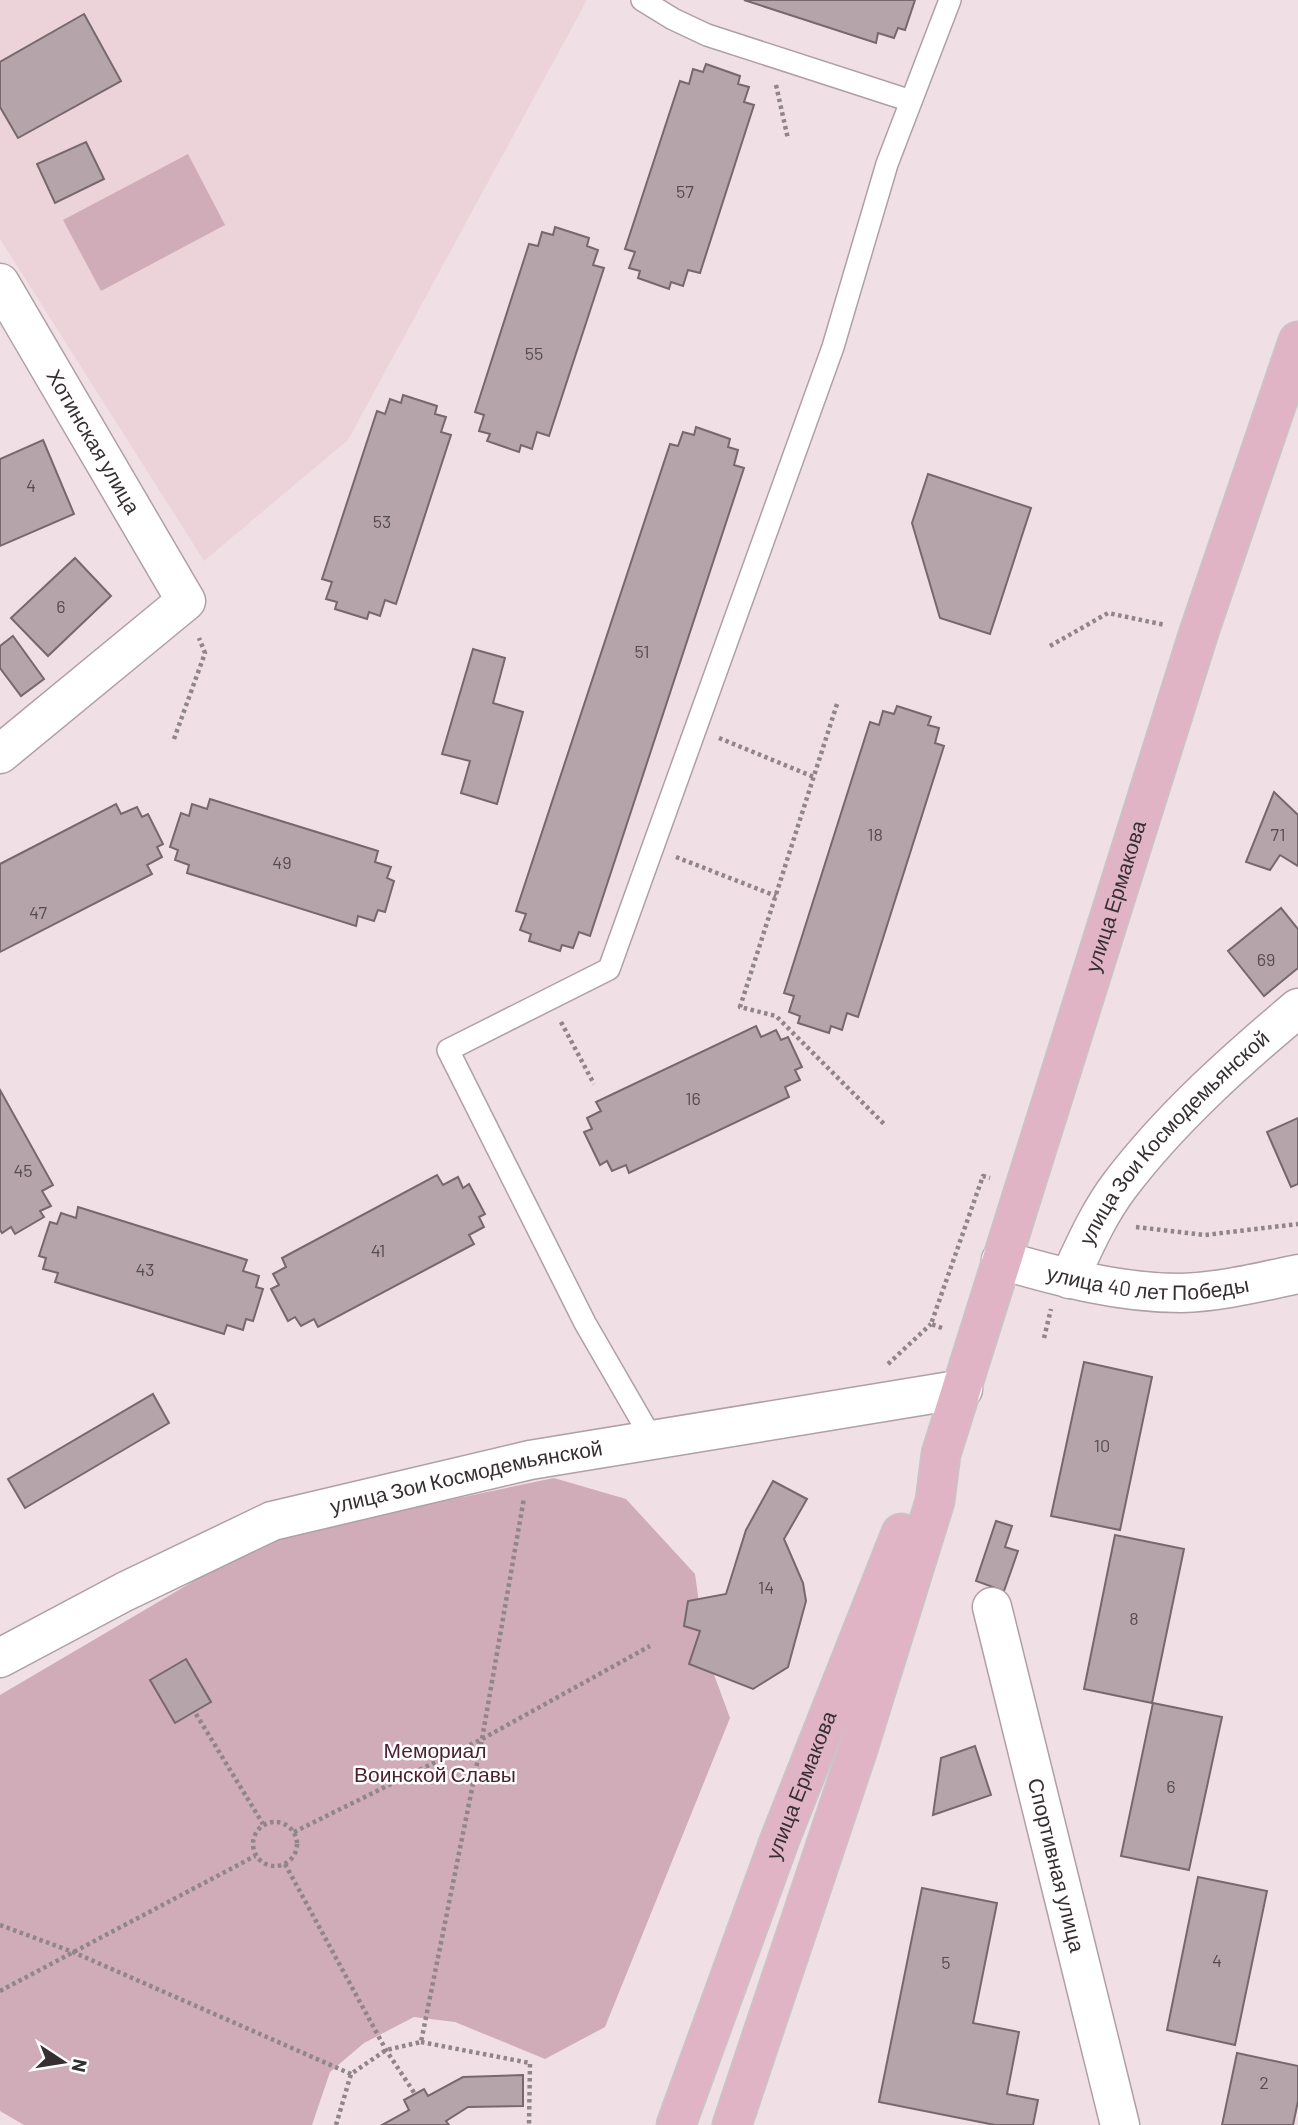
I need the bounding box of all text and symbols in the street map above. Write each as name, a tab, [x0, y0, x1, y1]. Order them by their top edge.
house number: 57	[676, 180, 694, 202]
house number: 55	[525, 342, 543, 364]
street label: Хотинская улица	[42, 364, 146, 518]
house number: 4	[26, 474, 36, 496]
house number: 53	[373, 510, 391, 532]
house number: 6	[56, 595, 66, 617]
house number: 51	[634, 640, 650, 662]
street label: улица Ермакова	[1079, 817, 1150, 975]
house number: 18	[867, 823, 883, 845]
house number: 71	[1271, 823, 1285, 845]
house number: 49	[272, 851, 292, 873]
house number: 47	[29, 901, 47, 923]
house number: 69	[1257, 948, 1275, 970]
street label: улица Зои Космодемьянской	[1073, 1024, 1274, 1249]
house number: 16	[685, 1087, 701, 1109]
house number: 45	[13, 1159, 33, 1181]
house number: 41	[371, 1239, 385, 1261]
house number: 43	[135, 1258, 155, 1280]
street label: улица 40 лет Победы	[1045, 1259, 1251, 1304]
street label: улица Зои Космодемьянской	[328, 1434, 604, 1518]
house number: 10	[1094, 1434, 1110, 1456]
house number: 14	[758, 1576, 774, 1598]
house number: 8	[1129, 1607, 1139, 1629]
street label: улица Ермакова	[760, 1707, 841, 1863]
park label: Мемориал Воинской Славы	[354, 1737, 516, 1786]
street label: Спортивная улица	[1024, 1775, 1091, 1955]
house number: 6	[1166, 1775, 1176, 1797]
house number: 4	[1212, 1949, 1222, 1971]
house number: 5	[941, 1951, 951, 1973]
north arrow	[28, 2027, 98, 2097]
text: N	[68, 2057, 93, 2074]
house number: 2	[1259, 2071, 1269, 2093]

